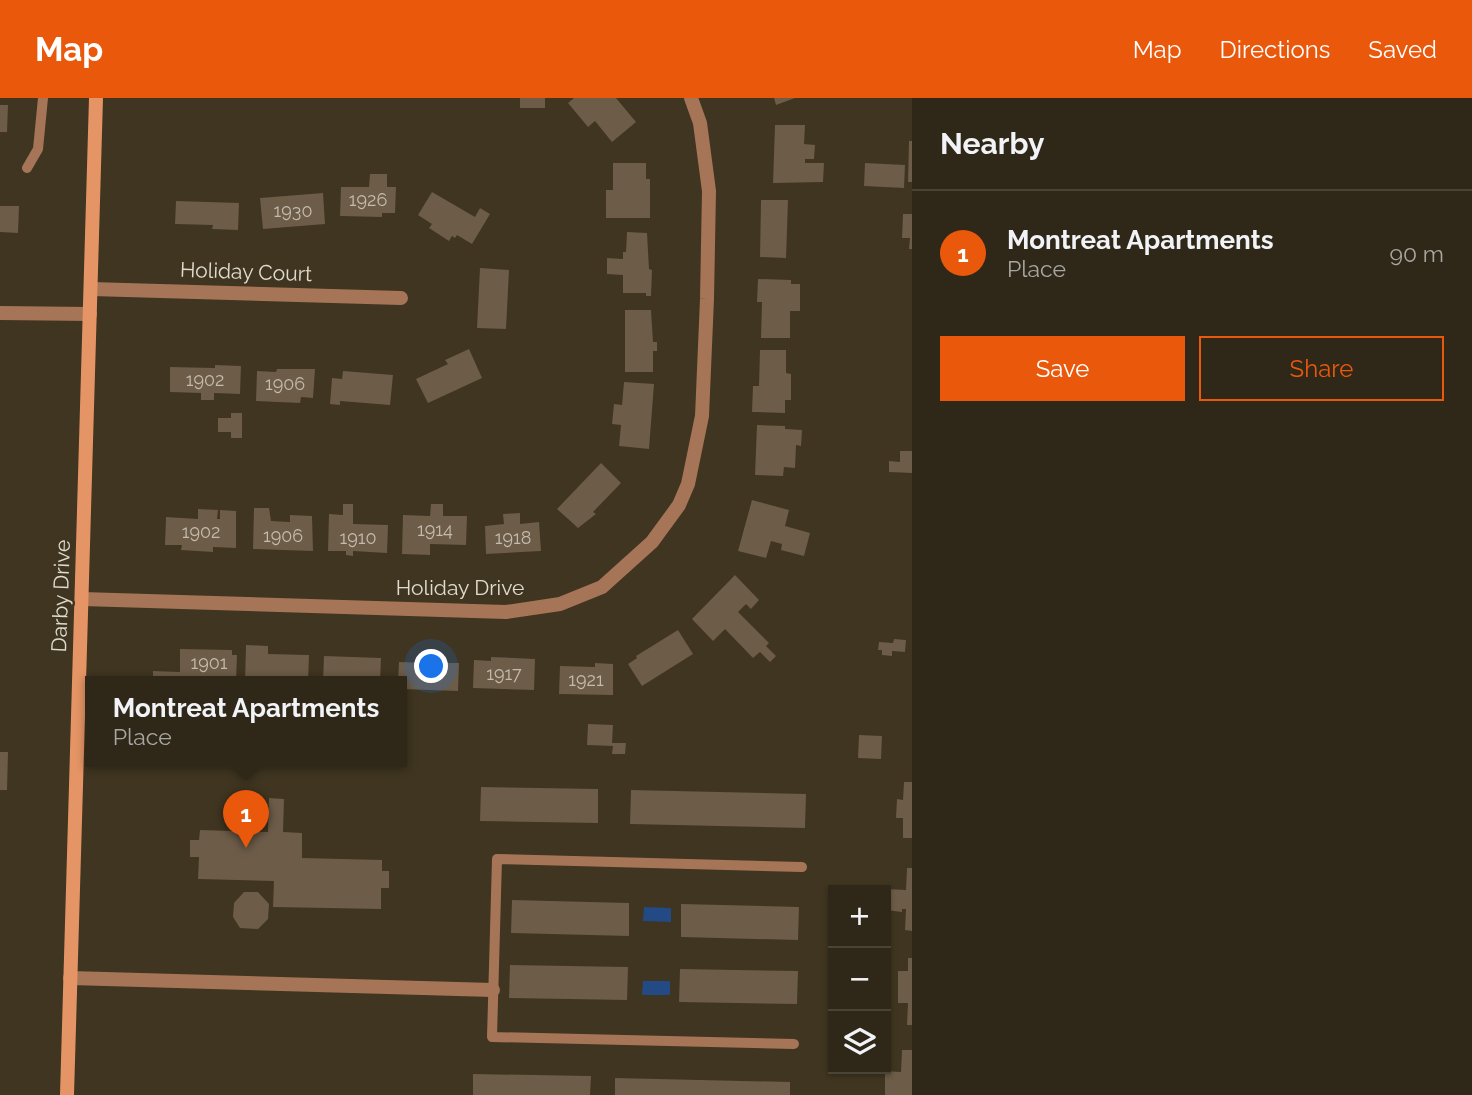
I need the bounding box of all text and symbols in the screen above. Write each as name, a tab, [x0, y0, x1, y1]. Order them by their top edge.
text: Map	[35, 30, 103, 69]
text: Map	[1133, 35, 1182, 64]
text: Directions	[1220, 35, 1330, 64]
text: Saved	[1368, 35, 1437, 64]
text: Nearby	[940, 126, 1044, 161]
house number: 1926	[349, 189, 387, 210]
house number: 1930	[274, 200, 312, 221]
text: Montreat Apartments	[1007, 225, 1274, 255]
text: 1	[957, 240, 969, 267]
text: 90 m	[1389, 240, 1444, 267]
text: Place	[1007, 255, 1066, 282]
street label: Holiday Court	[180, 257, 313, 286]
button: Save	[940, 336, 1185, 401]
button: Share	[1199, 336, 1444, 401]
house number: 1902	[186, 369, 224, 390]
house number: 1906	[265, 373, 305, 394]
house number: 1914	[417, 519, 453, 540]
house number: 1902	[182, 521, 220, 542]
house number: 1906	[263, 525, 303, 546]
house number: 1910	[340, 527, 376, 548]
house number: 1918	[495, 527, 531, 548]
street label: Darby Drive	[46, 539, 75, 653]
street label: Holiday Drive	[396, 575, 524, 600]
your location	[414, 649, 448, 683]
house number: 1901	[191, 652, 228, 673]
house number: 1917	[486, 663, 522, 684]
house number: 1921	[568, 669, 604, 690]
popup	[85, 676, 407, 767]
text: Montreat Apartments	[113, 693, 379, 723]
text: Place	[113, 723, 172, 750]
pin: 1	[223, 790, 269, 848]
map controls	[828, 885, 891, 1074]
button: +	[828, 885, 891, 948]
button: −	[828, 948, 891, 1011]
button: layers	[828, 1011, 891, 1074]

